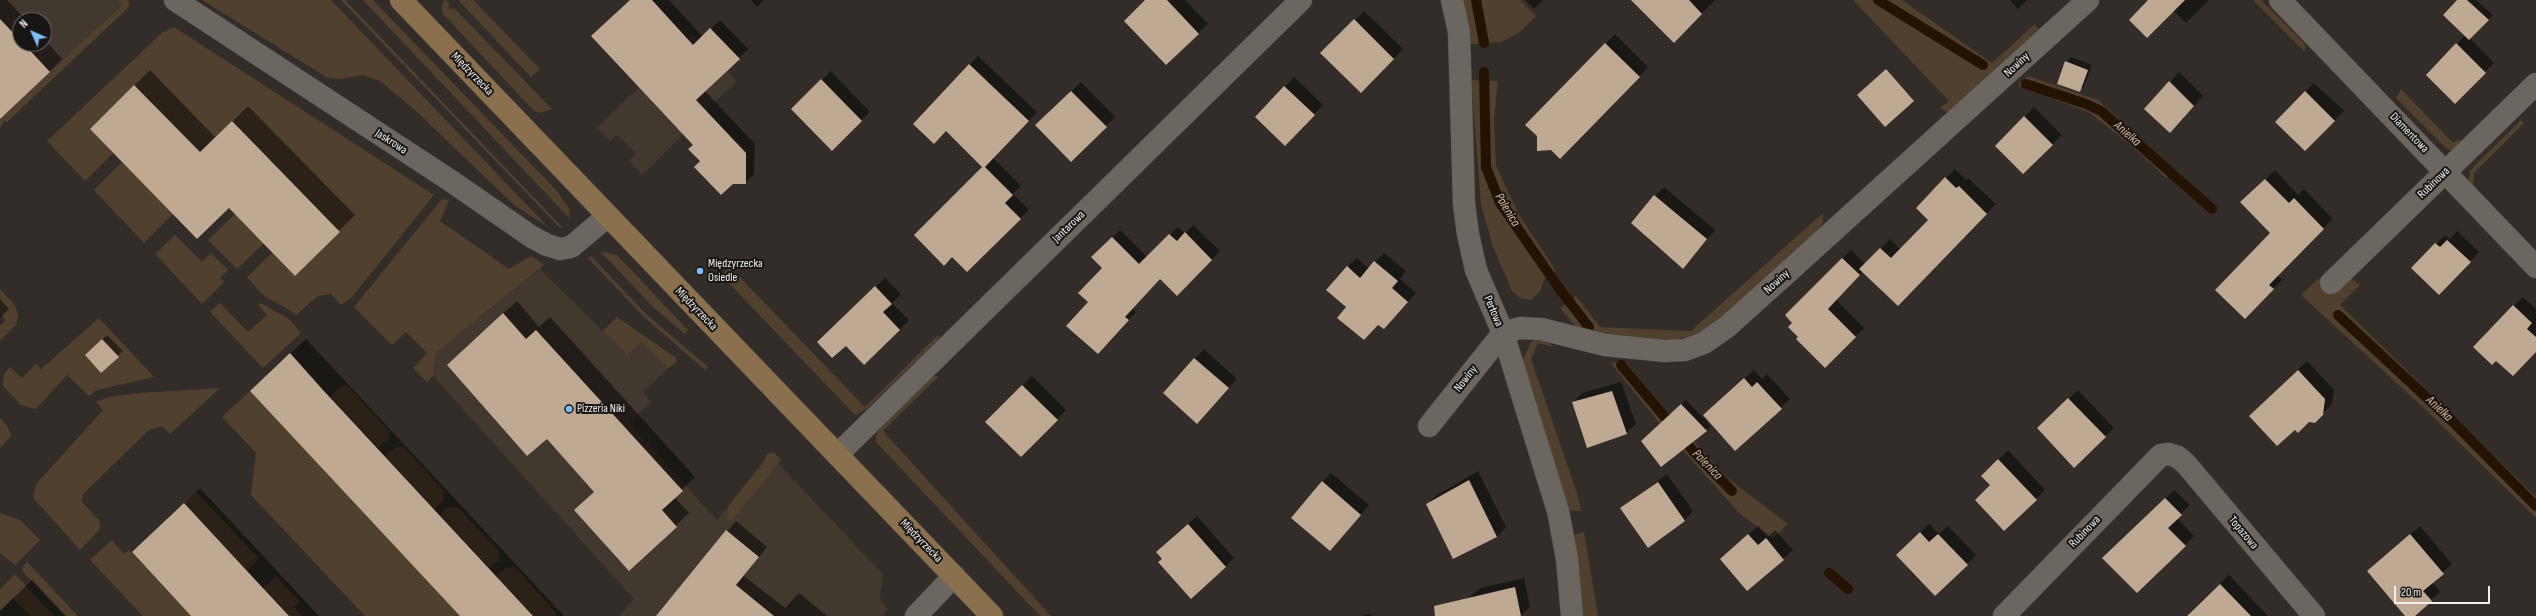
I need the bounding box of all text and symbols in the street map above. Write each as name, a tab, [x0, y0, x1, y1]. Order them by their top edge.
north arrow	[12, 12, 52, 52]
text: N	[17, 17, 31, 31]
street label: Międzyrzecka	[448, 49, 496, 99]
street label: Nowiny	[2001, 50, 2033, 80]
street label: Diamentowa	[2386, 110, 2432, 156]
water label: Anielka	[2110, 118, 2144, 150]
street label: Jaskrowa	[372, 126, 410, 158]
street label: Rubinowa	[2415, 164, 2453, 202]
water label: Palenica	[1491, 190, 1523, 230]
street label: Jantarowa	[1050, 208, 1088, 246]
place label: Międzyrzecka Osiedle	[708, 257, 763, 285]
marker: Międzyrzecka Osiedle	[695, 266, 705, 276]
street label: Nowiny	[1761, 267, 1793, 297]
street label: Międzyrzecka	[672, 284, 720, 334]
street label: Perłowa	[1480, 293, 1506, 329]
street label: Nowiny	[1451, 363, 1481, 395]
water label: Anielka	[2422, 393, 2456, 425]
place label: Pizzeria Niki	[577, 402, 625, 416]
marker: Pizzeria Niki	[564, 404, 574, 414]
water label: Palenica	[1689, 447, 1725, 483]
street label: Rubinowa	[2066, 513, 2104, 551]
street label: Topazowa	[2225, 513, 2261, 553]
street label: Międzyrzecka	[897, 516, 945, 566]
scale bar	[2396, 578, 2492, 604]
text: 20 m	[2401, 585, 2421, 600]

